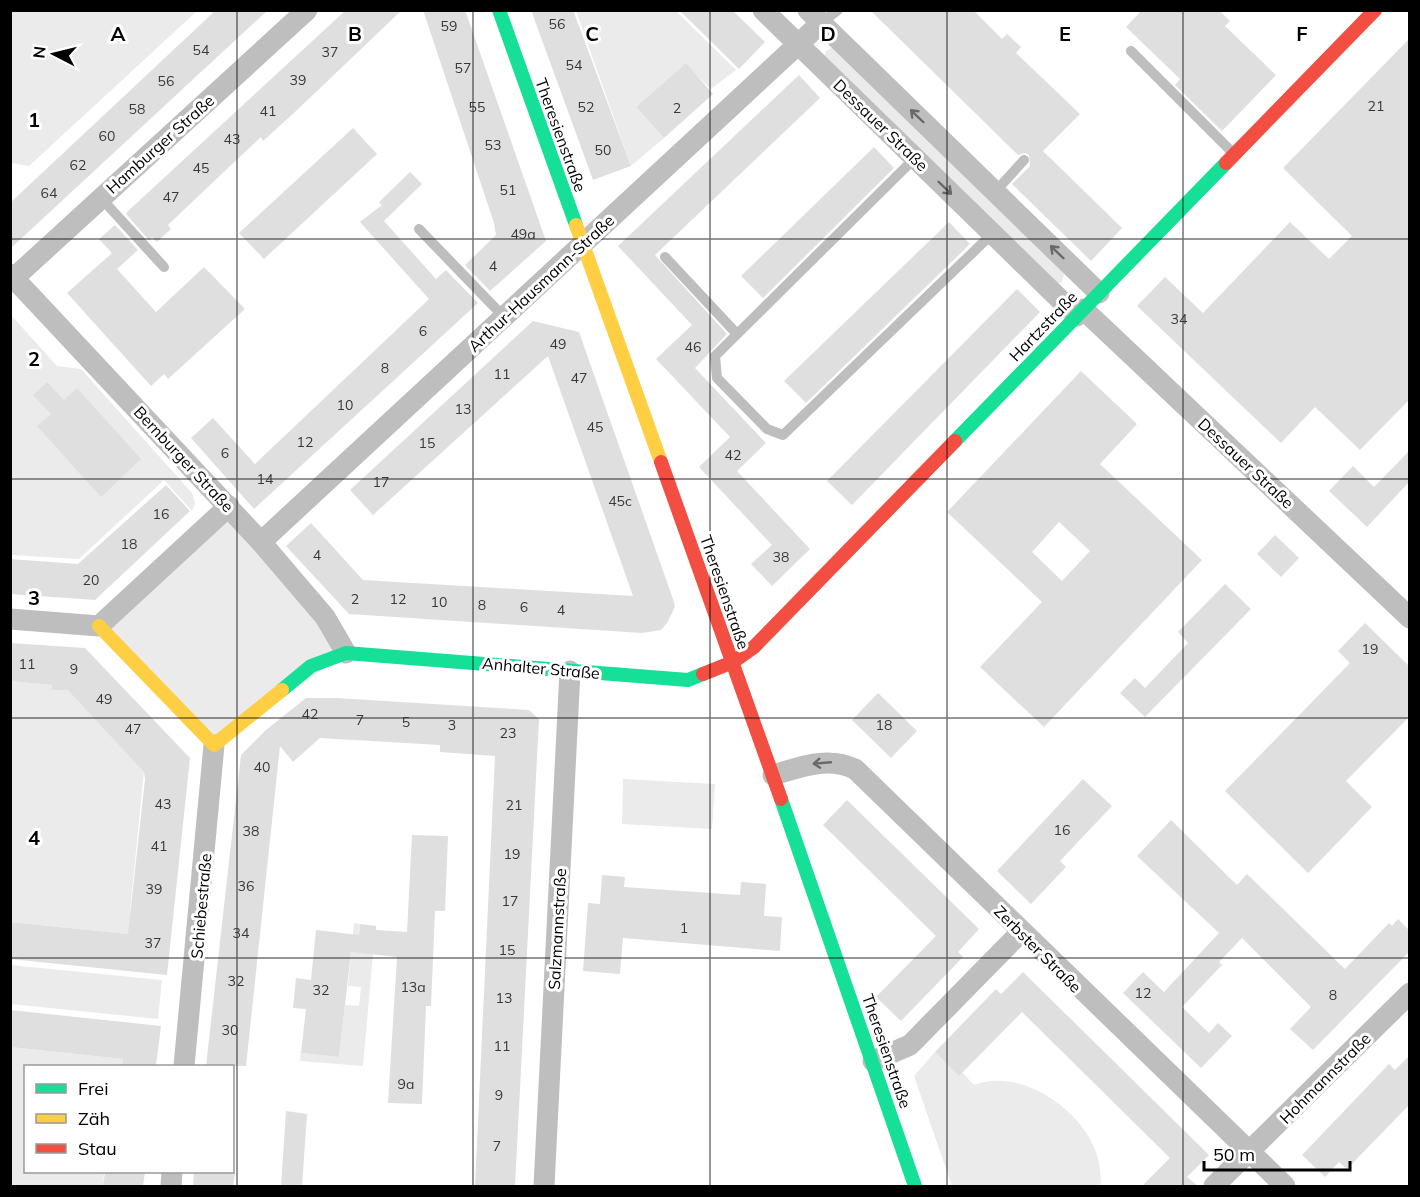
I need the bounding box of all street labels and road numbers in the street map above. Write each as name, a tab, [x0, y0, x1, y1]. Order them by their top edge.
street label: Theresienstraße	[531, 75, 591, 195]
street label: Dessauer Straße	[830, 75, 932, 175]
street label: Hamburger Straße	[102, 90, 218, 198]
street label: Arthur-Hausmann-Straße	[464, 210, 618, 356]
street label: Hartzstraße	[1005, 287, 1081, 365]
street label: Bernburger Straße	[130, 402, 238, 516]
street label: Dessauer Straße	[1194, 413, 1298, 513]
street label: Theresienstraße	[696, 532, 754, 652]
street label: Anhalter Straße	[481, 653, 601, 683]
street label: Schiebestraße	[186, 852, 216, 960]
street label: Salzmannstraße	[544, 868, 570, 990]
street label: Zerbster Straße	[990, 901, 1086, 997]
street label: Theresienstraße	[858, 991, 916, 1111]
street label: Hohmannstraße	[1275, 1028, 1375, 1128]

